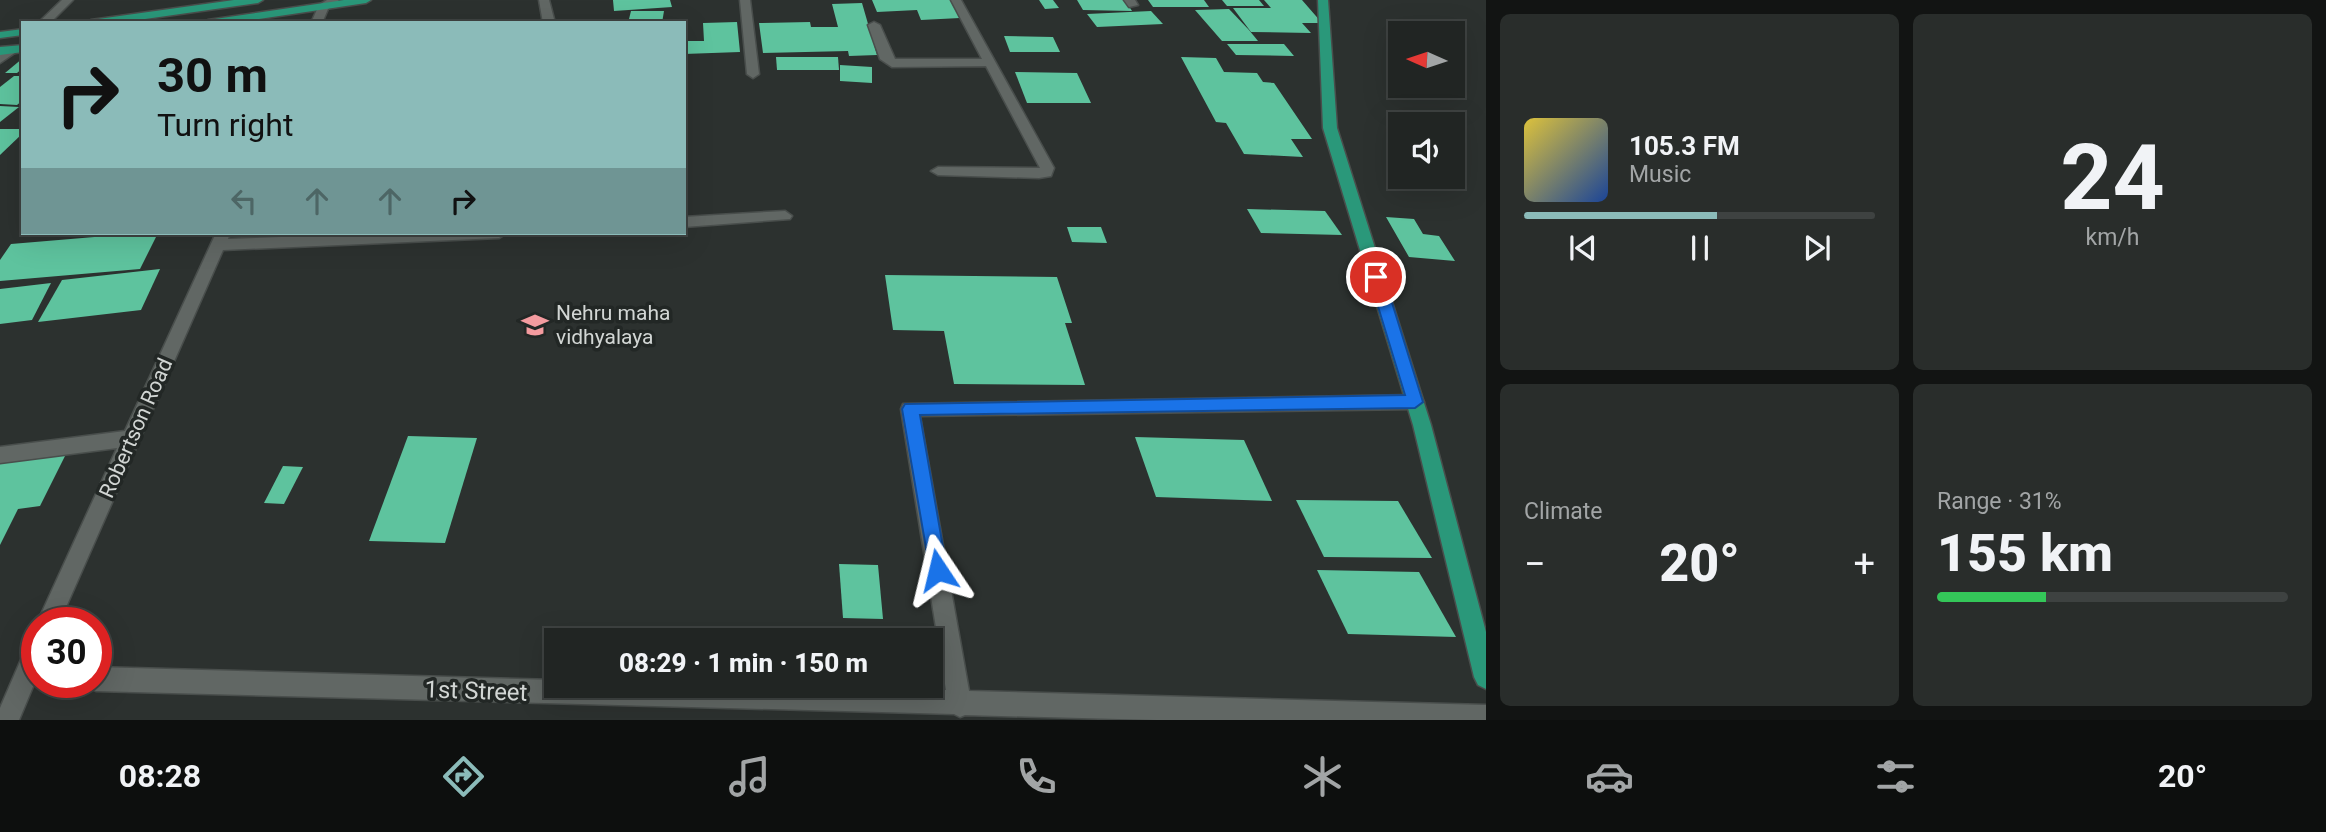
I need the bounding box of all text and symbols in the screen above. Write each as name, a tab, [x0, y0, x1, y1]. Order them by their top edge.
north arrow	[1388, 21, 1465, 98]
map controls	[1388, 21, 1465, 189]
text: 30 m	[157, 47, 268, 104]
icon: right	[42, 49, 133, 140]
text: Turn right	[157, 106, 293, 144]
button: sound	[1388, 112, 1465, 189]
text: 24	[2060, 125, 2165, 231]
text: 105.3 FM	[1629, 131, 1740, 161]
text: Music	[1629, 161, 1691, 188]
icon: left	[225, 182, 263, 220]
icon: ahead	[298, 182, 336, 220]
icon: ahead	[371, 182, 409, 220]
icon: right	[444, 182, 482, 220]
text: km/h	[2086, 224, 2140, 251]
icon: previous	[1564, 229, 1602, 267]
icon: pause	[1681, 229, 1719, 267]
icon: next	[1798, 229, 1836, 267]
pin	[1346, 247, 1406, 307]
icon: arrive	[1357, 258, 1395, 296]
place label: Nehru maha vidhyalaya	[556, 301, 670, 349]
school or university icon: Nehru maha vidhyalaya	[520, 310, 550, 340]
street label: Robertson Road	[95, 355, 177, 501]
text: Range · 31%	[1937, 488, 2062, 515]
text: Climate	[1524, 498, 1603, 525]
text: 155 km	[1937, 523, 2113, 584]
position arrow	[901, 533, 975, 607]
text: 20°	[1659, 533, 1740, 594]
text: −	[1524, 542, 1546, 586]
text: +	[1853, 542, 1875, 586]
speed limit sign: 30	[21, 607, 112, 698]
text: 08:29 · 1 min · 150 m	[619, 648, 868, 678]
street label: 1st Street	[424, 675, 528, 707]
icon: directions	[439, 752, 488, 801]
icon: music	[725, 752, 774, 801]
icon: phone	[1012, 752, 1061, 801]
icon: climate	[1298, 752, 1347, 801]
icon: car	[1585, 752, 1634, 801]
icon: filters	[1871, 752, 1920, 801]
text: 08:28	[119, 757, 201, 795]
text: 20°	[2158, 757, 2207, 795]

